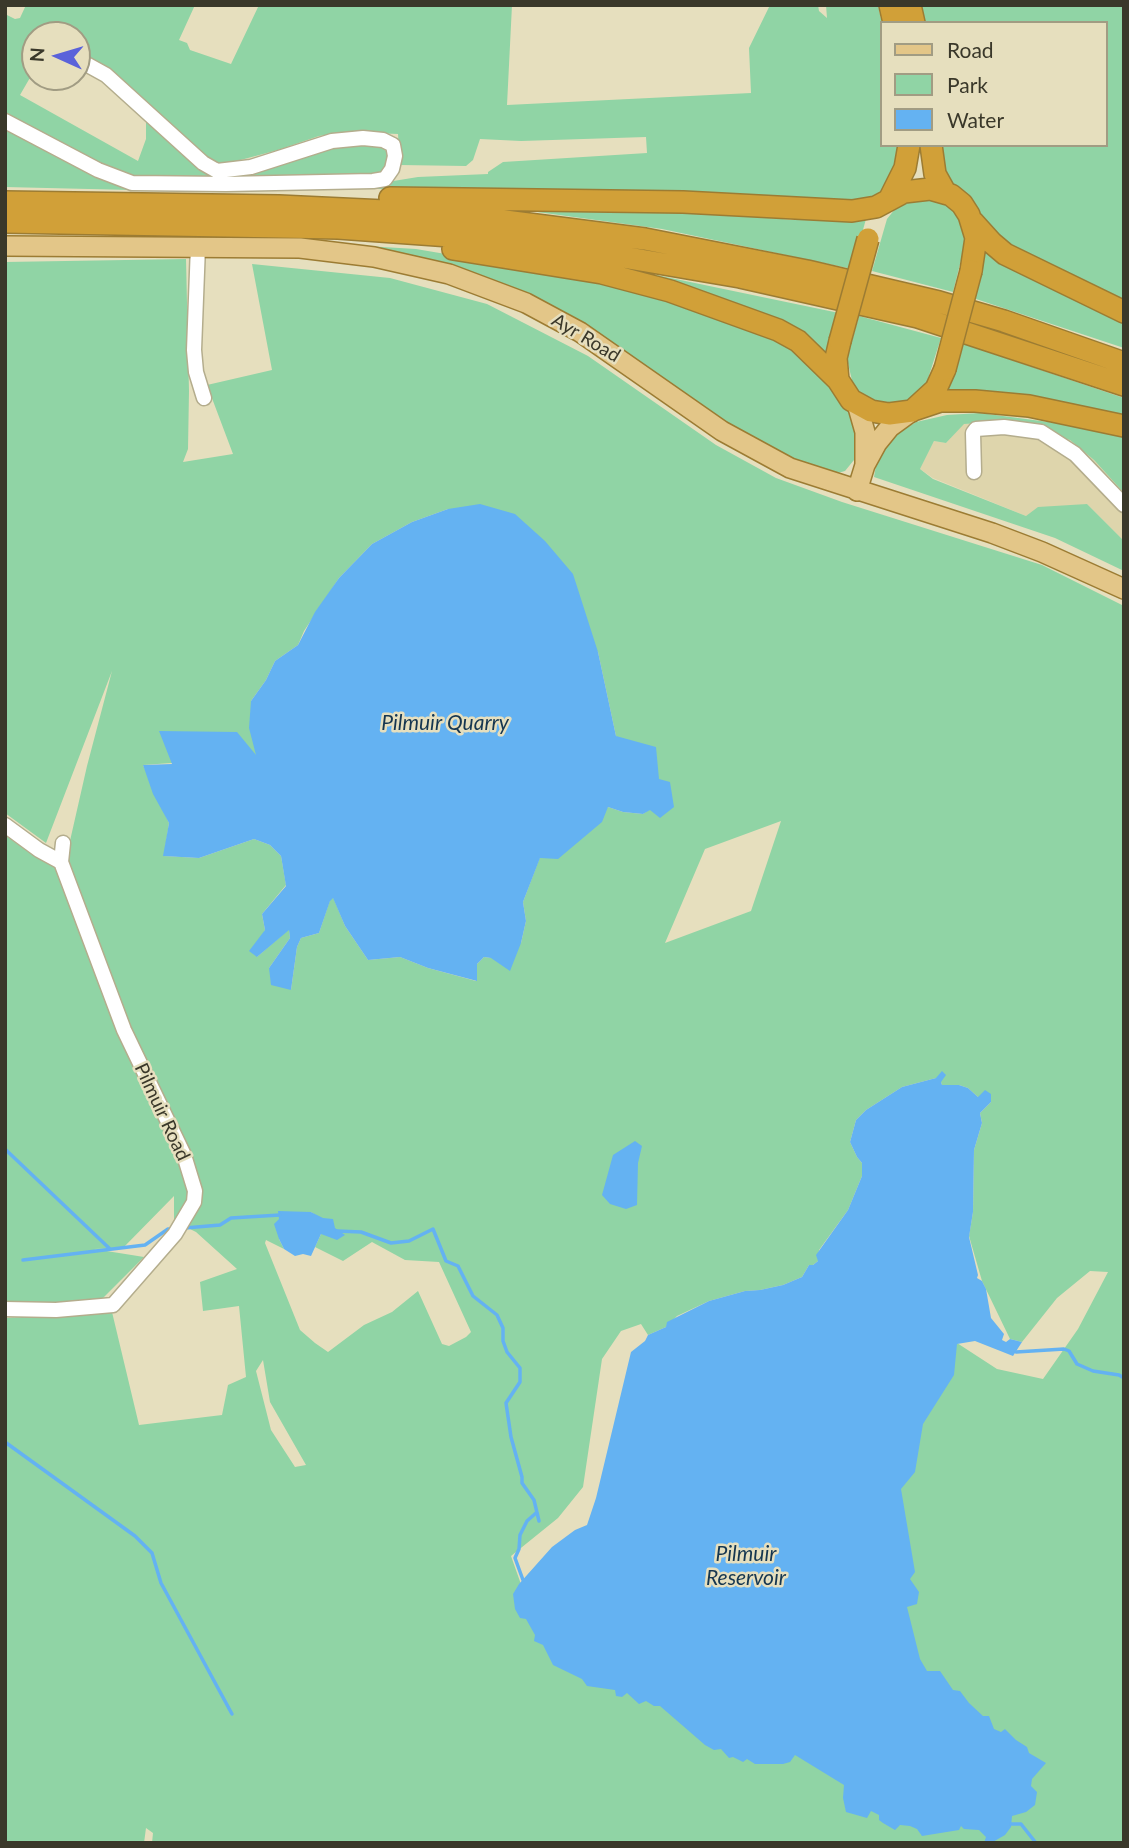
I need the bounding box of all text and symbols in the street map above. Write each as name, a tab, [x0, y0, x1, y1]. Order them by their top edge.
north arrow	[21, 21, 91, 91]
legend	[880, 21, 1108, 147]
text: Road	[947, 37, 994, 62]
text: N	[25, 47, 49, 63]
text: Park	[947, 72, 988, 97]
text: Water	[947, 107, 1004, 132]
street label: Ayr Road	[548, 309, 624, 367]
water label: Pilmuir Quarry	[381, 710, 509, 736]
street label: Pilmuir Road	[129, 1060, 195, 1164]
water label: Pilmuir Reservoir	[706, 1541, 786, 1591]

